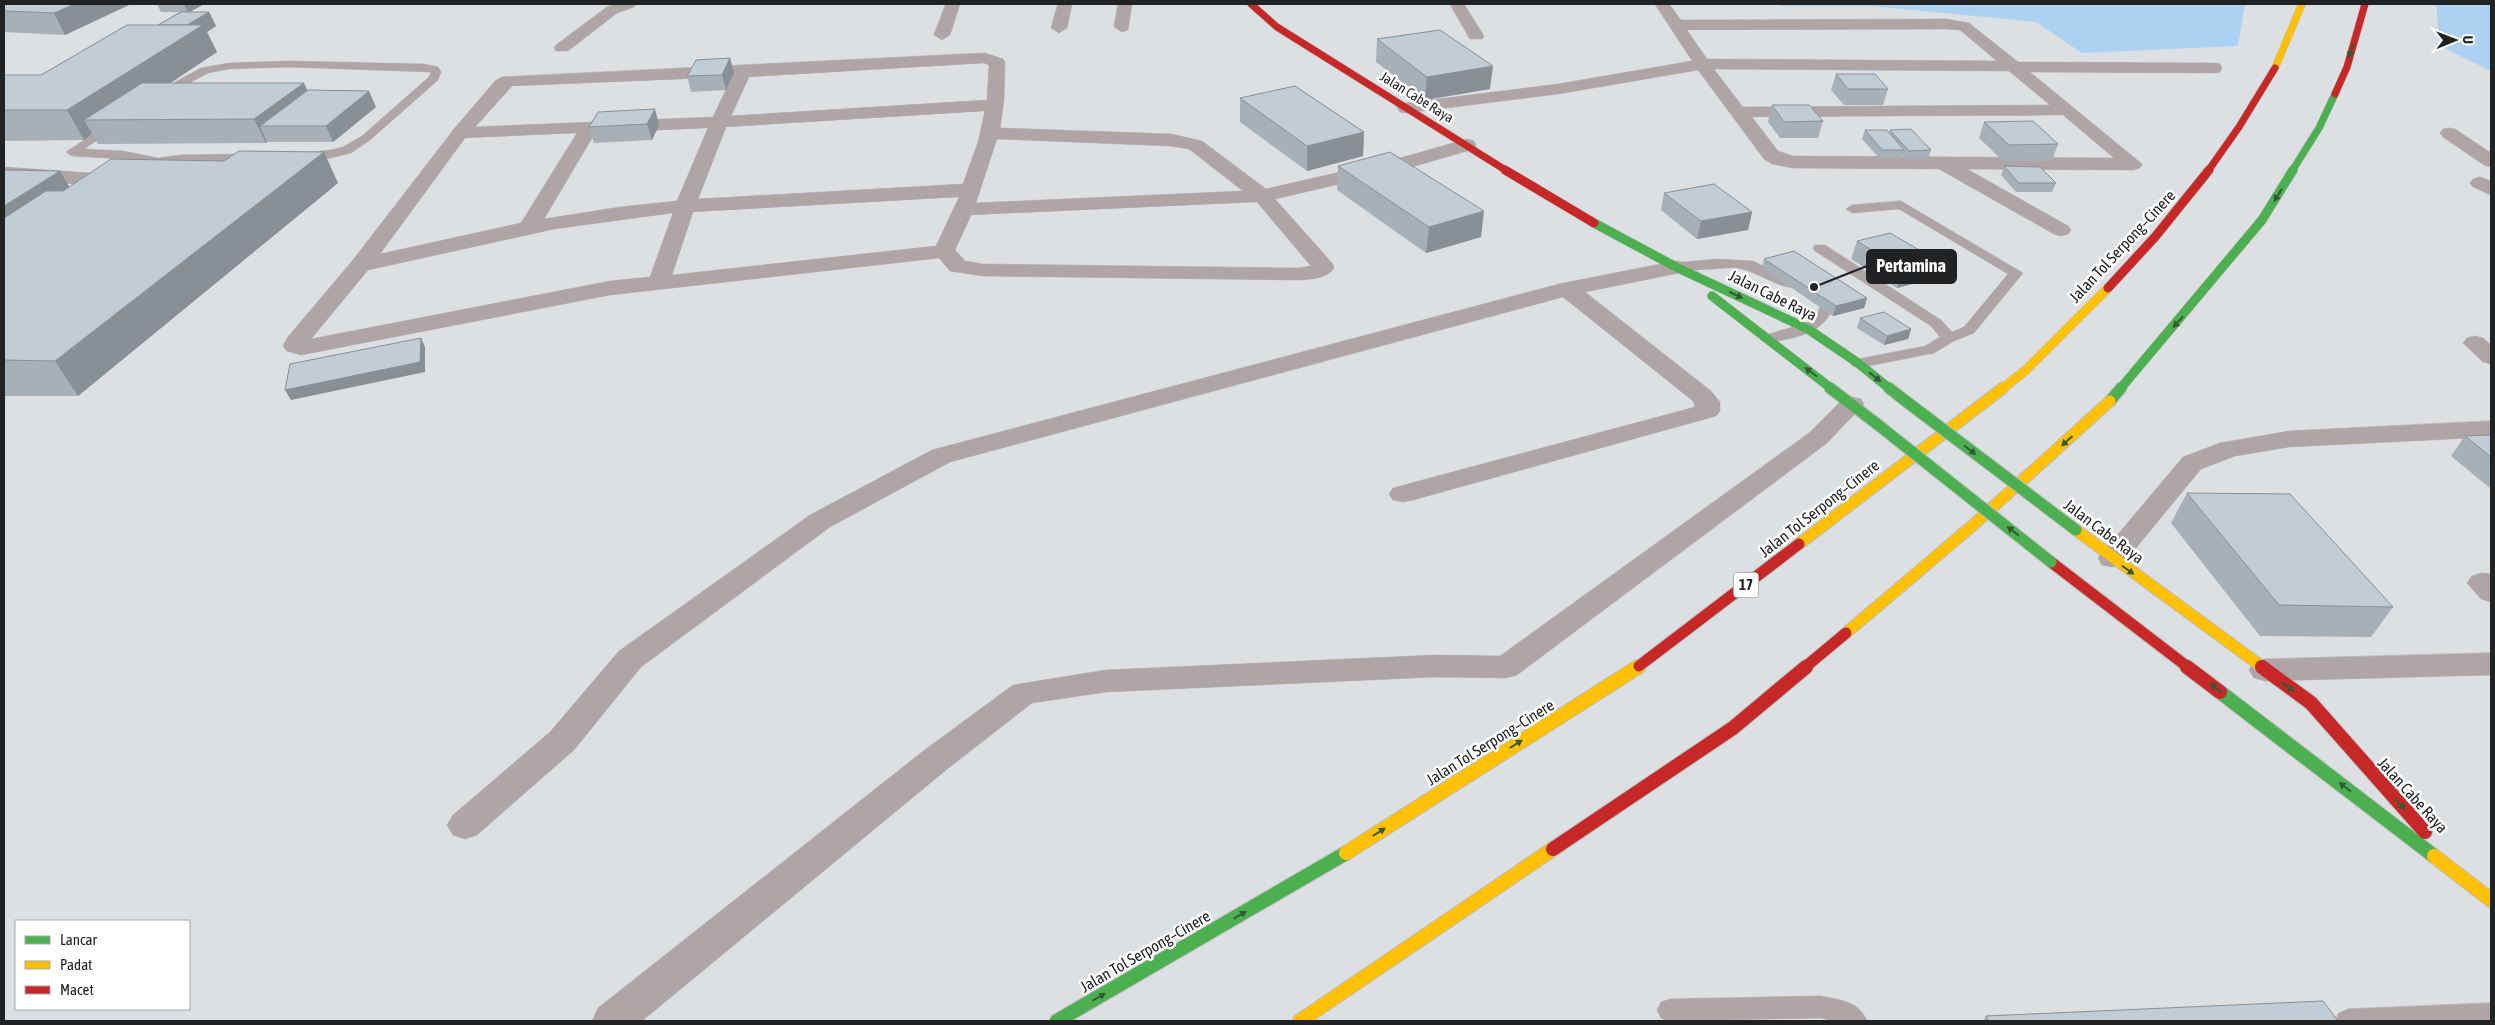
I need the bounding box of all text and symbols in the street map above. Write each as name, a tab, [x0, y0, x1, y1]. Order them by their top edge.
north arrow	[2430, 15, 2480, 65]
text: U	[2460, 36, 2476, 44]
one-way arrow	[2347, 43, 2355, 58]
street label: Jalan Cabe Raya	[1377, 68, 1457, 126]
street label: Jalan Tol Serpong–Cinere	[2065, 186, 2179, 307]
one-way arrow	[2273, 188, 2282, 201]
callout: Pertamina	[1867, 250, 1956, 283]
text: Pertamina	[1876, 255, 1946, 276]
street label: Jalan Cabe Raya	[1726, 266, 1820, 325]
one-way arrow	[1729, 291, 1743, 299]
one-way arrow	[2172, 316, 2184, 328]
one-way arrow	[1805, 367, 1818, 378]
one-way arrow	[1868, 371, 1881, 382]
one-way arrow	[2061, 435, 2073, 447]
one-way arrow	[1963, 444, 1976, 455]
street label: Jalan Tol Serpong–Cinere	[1756, 456, 1883, 561]
street label: Jalan Cabe Raya	[2060, 495, 2147, 568]
one-way arrow	[2007, 526, 2020, 537]
one-way arrow	[2122, 565, 2135, 575]
road number: 17	[1734, 572, 1758, 598]
one-way arrow	[2281, 681, 2294, 692]
one-way arrow	[2209, 683, 2223, 693]
street label: Jalan Tol Serpong–Cinere	[1423, 695, 1558, 789]
one-way arrow	[1510, 740, 1523, 749]
street label: Jalan Cabe Raya	[2374, 754, 2452, 837]
one-way arrow	[2339, 781, 2352, 792]
one-way arrow	[2394, 797, 2405, 810]
one-way arrow	[1373, 827, 1386, 836]
street label: Jalan Tol Serpong–Cinere	[1077, 906, 1214, 996]
one-way arrow	[1233, 910, 1246, 919]
legend	[15, 920, 190, 1010]
text: Lancar	[60, 931, 98, 948]
text: Padat	[60, 956, 92, 973]
text: Macet	[60, 981, 94, 998]
one-way arrow	[1093, 992, 1106, 1001]

